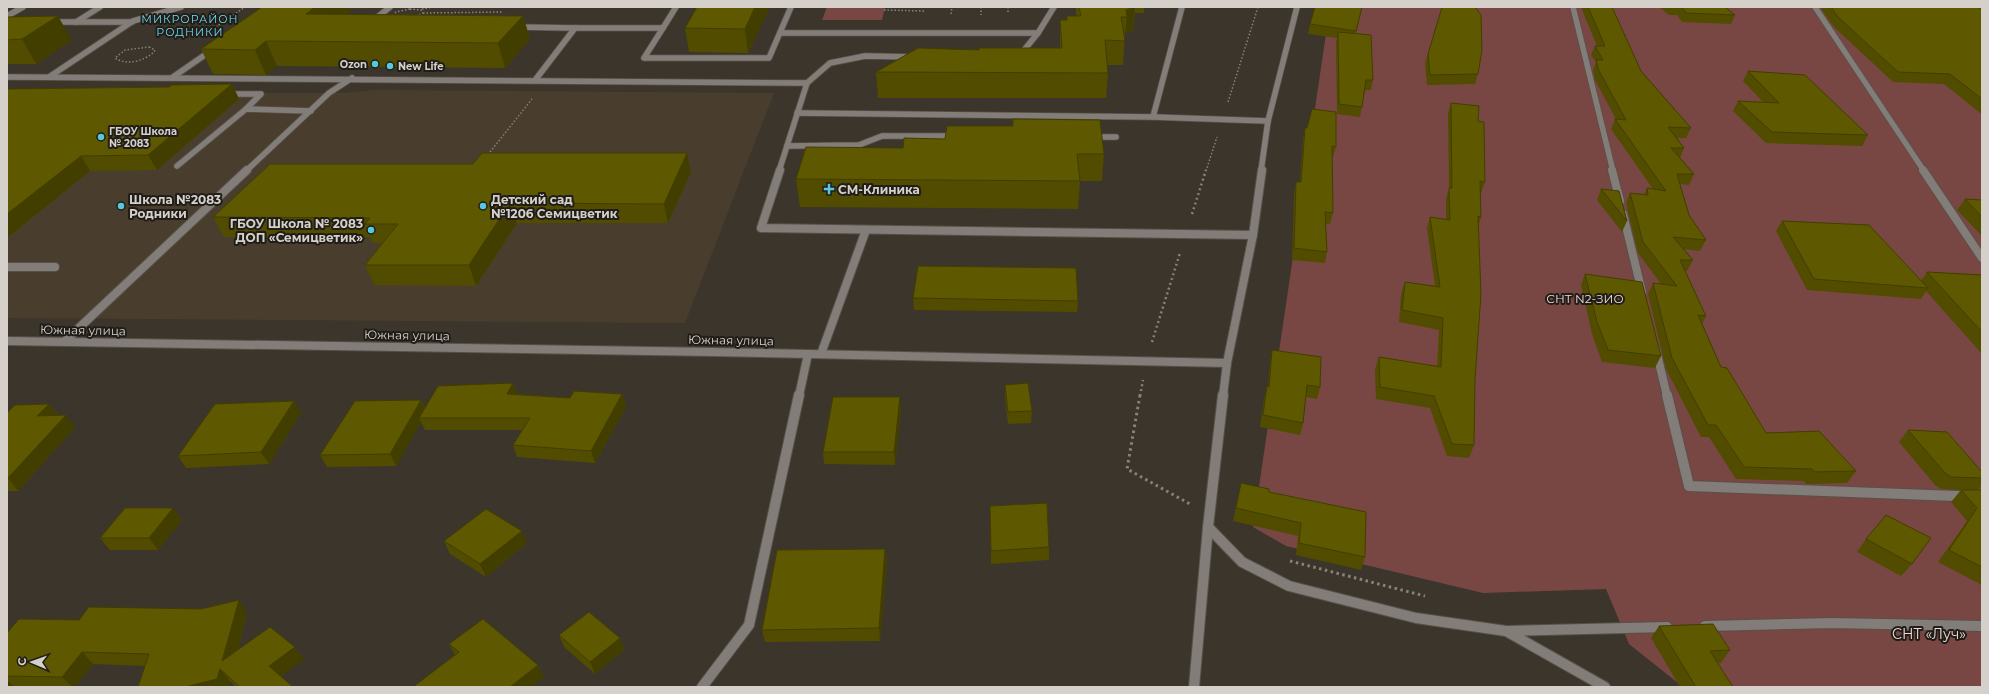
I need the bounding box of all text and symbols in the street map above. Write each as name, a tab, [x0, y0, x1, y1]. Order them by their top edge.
district label: МИКРОРАЙОН РОДНИКИ	[141, 12, 239, 39]
place label: Ozon	[340, 58, 367, 71]
marker: Ozon	[370, 59, 380, 69]
place label: New Life	[398, 60, 444, 73]
marker: New Life	[385, 61, 395, 71]
place label: ГБОУ Школа № 2083	[109, 125, 177, 150]
marker: ГБОУ Школа № 2083	[96, 132, 106, 142]
place label: СМ-Клиника	[838, 182, 920, 197]
marker: СМ-Клиника	[823, 183, 835, 195]
place label: Школа №2083 Родники	[129, 192, 221, 221]
place label: Детский сад №1206 Семицветик	[491, 192, 618, 221]
marker: Школа №2083 Родники	[116, 201, 126, 211]
marker: Детский сад №1206 Семицветик	[478, 201, 488, 211]
place label: ГБОУ Школа № 2083 ДОП «Семицветик»	[230, 216, 363, 245]
marker: ГБОУ Школа № 2083 ДОП «Семицветик»	[366, 225, 376, 235]
park label: СНТ N2-ЗИО	[1546, 291, 1624, 306]
street label: Южная улица	[40, 322, 126, 338]
street label: Южная улица	[364, 327, 450, 343]
street label: Южная улица	[688, 332, 774, 348]
park label: СНТ «Луч»	[1892, 625, 1966, 643]
north arrow	[12, 642, 52, 682]
text: С	[15, 657, 29, 666]

